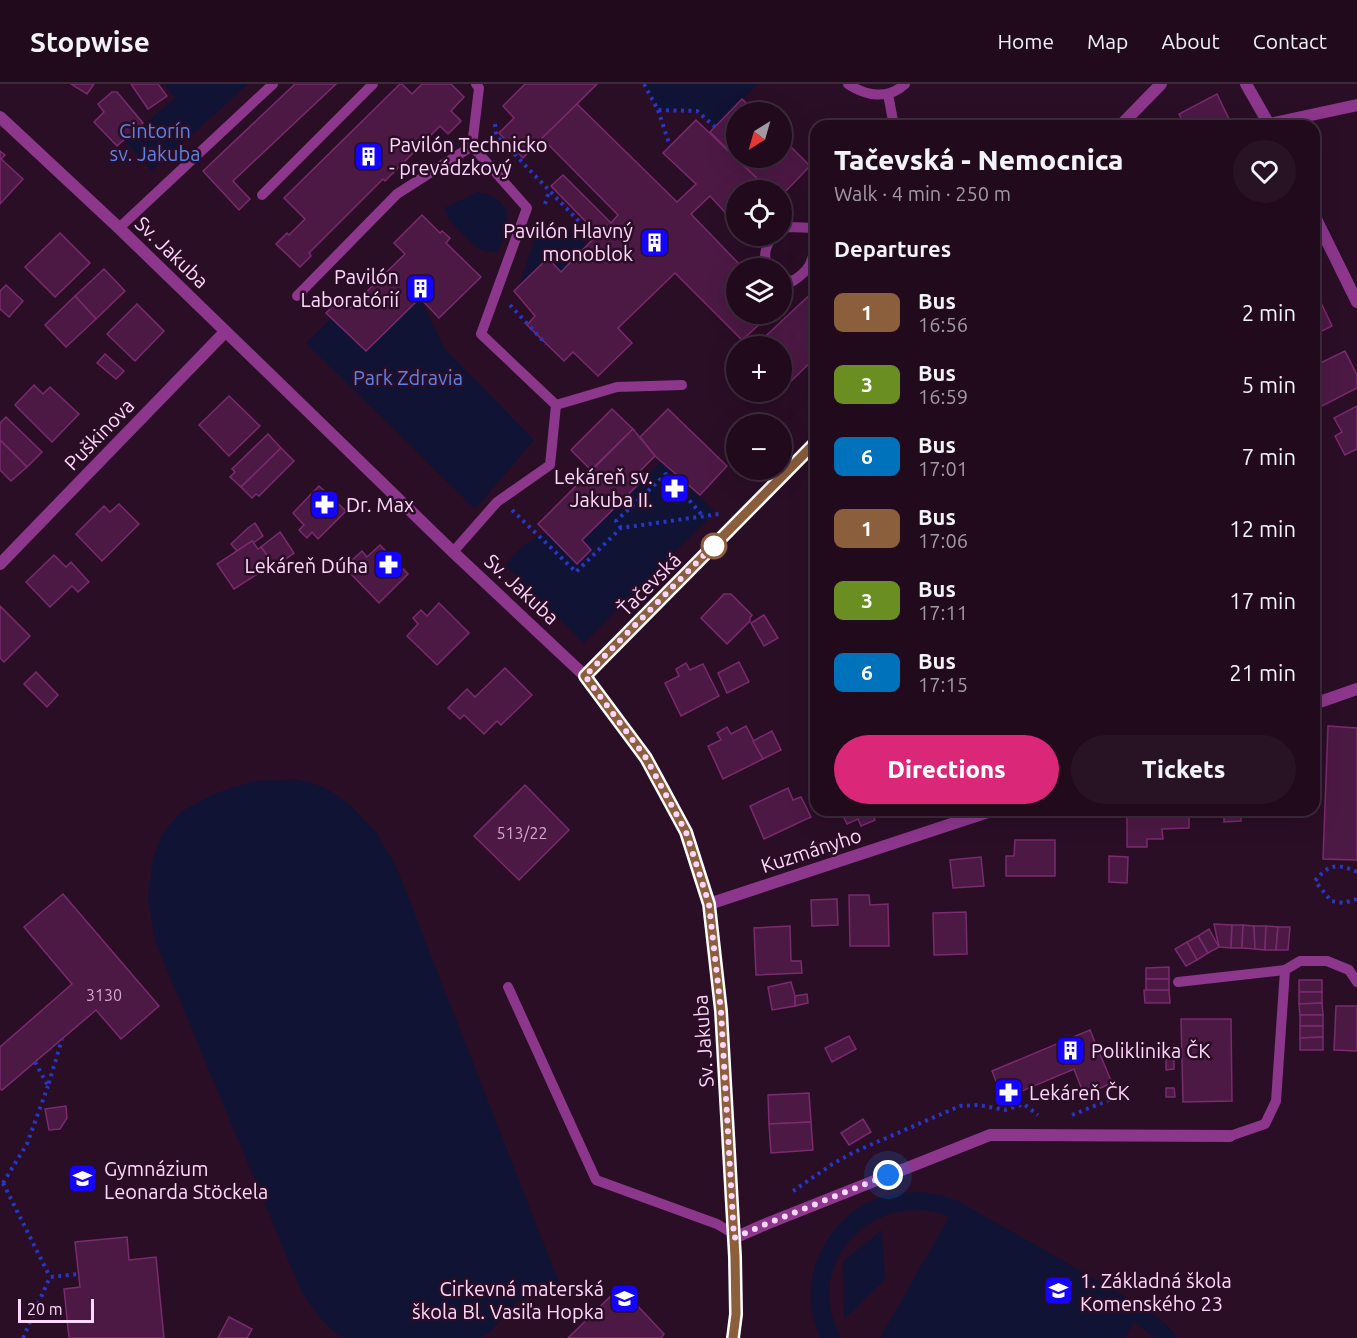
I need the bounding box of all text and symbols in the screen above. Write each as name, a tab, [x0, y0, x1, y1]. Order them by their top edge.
text: Stopwise	[30, 26, 150, 57]
text: Home	[997, 29, 1054, 53]
text: Map	[1087, 29, 1128, 53]
text: About	[1161, 29, 1220, 53]
text: Contact	[1253, 29, 1327, 53]
north arrow	[726, 102, 792, 168]
map controls	[726, 102, 792, 480]
park label: Cintorín sv. Jakuba	[110, 119, 200, 165]
place label: Pavilón Technicko - prevádzkový	[389, 133, 548, 179]
building icon: Pavilón Technicko - prevádzkový	[352, 140, 384, 172]
button: heart	[1233, 140, 1296, 203]
text: Tačevská - Nemocnica	[834, 144, 1124, 175]
button: locate	[726, 180, 792, 246]
text: Walk · 4 min · 250 m	[834, 182, 1011, 205]
street label: Sv. Jakuba	[131, 212, 213, 292]
place label: Pavilón Hlavný monoblok	[503, 219, 633, 265]
building icon: Pavilón Hlavný monoblok	[638, 226, 670, 258]
text: Departures	[834, 236, 951, 261]
button: layers	[726, 258, 792, 324]
place label: Pavilón Laboratórií	[300, 265, 400, 311]
building icon: Pavilón Laboratórií	[404, 272, 436, 304]
text: Bus	[918, 288, 956, 313]
text: 1	[861, 300, 873, 324]
text: 2 min	[1242, 300, 1296, 325]
text: 16:56	[918, 313, 968, 336]
button: +	[726, 336, 792, 402]
text: Bus	[918, 360, 956, 385]
park label: Park Zdravia	[353, 366, 463, 389]
text: 3	[861, 372, 873, 396]
text: 5 min	[1242, 372, 1296, 397]
text: 16:59	[918, 385, 968, 408]
street label: Puškinova	[59, 394, 139, 474]
button: −	[726, 414, 792, 480]
text: Bus	[918, 432, 956, 457]
text: 6	[861, 444, 873, 468]
text: 7 min	[1242, 444, 1296, 469]
text: 17:01	[918, 457, 968, 480]
place label: Lekáreň sv. Jakuba II.	[554, 465, 653, 511]
pharmacy icon: Lekáreň sv. Jakuba II.	[658, 472, 690, 504]
pharmacy icon: Dr. Max	[309, 488, 341, 520]
place label: Dr. Max	[346, 493, 414, 516]
text: Bus	[918, 504, 956, 529]
text: 1	[861, 516, 873, 540]
text: 12 min	[1229, 516, 1296, 541]
text: 17:06	[918, 529, 968, 552]
unlabelled marker	[701, 533, 727, 559]
street label: Ťačevská	[613, 548, 685, 620]
pharmacy icon: Lekáreň Dúha	[373, 549, 405, 581]
street label: Sv. Jakuba	[480, 549, 564, 629]
place label: Lekáreň Dúha	[245, 554, 368, 577]
text: Bus	[918, 576, 956, 601]
text: 3	[861, 588, 873, 612]
text: 17 min	[1229, 588, 1296, 613]
text: 17:11	[918, 601, 968, 624]
text: Bus	[918, 648, 956, 673]
text: 6	[861, 660, 873, 684]
text: 21 min	[1229, 660, 1296, 685]
text: 17:15	[918, 673, 968, 696]
button: Directions	[834, 735, 1059, 804]
button: Tickets	[1071, 735, 1296, 804]
street label: Kuzmányho	[758, 823, 864, 877]
house number: 513/22	[496, 824, 548, 842]
house number: 3130	[86, 986, 122, 1004]
street label: Sv. Jakuba	[688, 994, 718, 1088]
building icon: Poliklinika ČK	[1054, 1034, 1086, 1066]
place label: Poliklinika ČK	[1091, 1039, 1210, 1062]
pharmacy icon: Lekáreň ČK	[992, 1076, 1024, 1108]
place label: Lekáreň ČK	[1029, 1081, 1130, 1104]
place label: Gymnázium Leonarda Stöckela	[104, 1157, 268, 1203]
your location	[873, 1160, 903, 1190]
school or university icon: Gymnázium Leonarda Stöckela	[67, 1163, 99, 1195]
place label: 1. Základná škola Komenského 23	[1080, 1269, 1232, 1315]
school or university icon: 1. Základná škola Komenského 23	[1043, 1275, 1075, 1307]
place label: Cirkevná materská škola Bl. Vasiľa Hopka	[412, 1277, 604, 1323]
school or university icon: Cirkevná materská škola Bl. Vasiľa Hopka	[609, 1283, 641, 1315]
scale bar	[18, 1296, 94, 1324]
text: 20 m	[27, 1300, 63, 1318]

